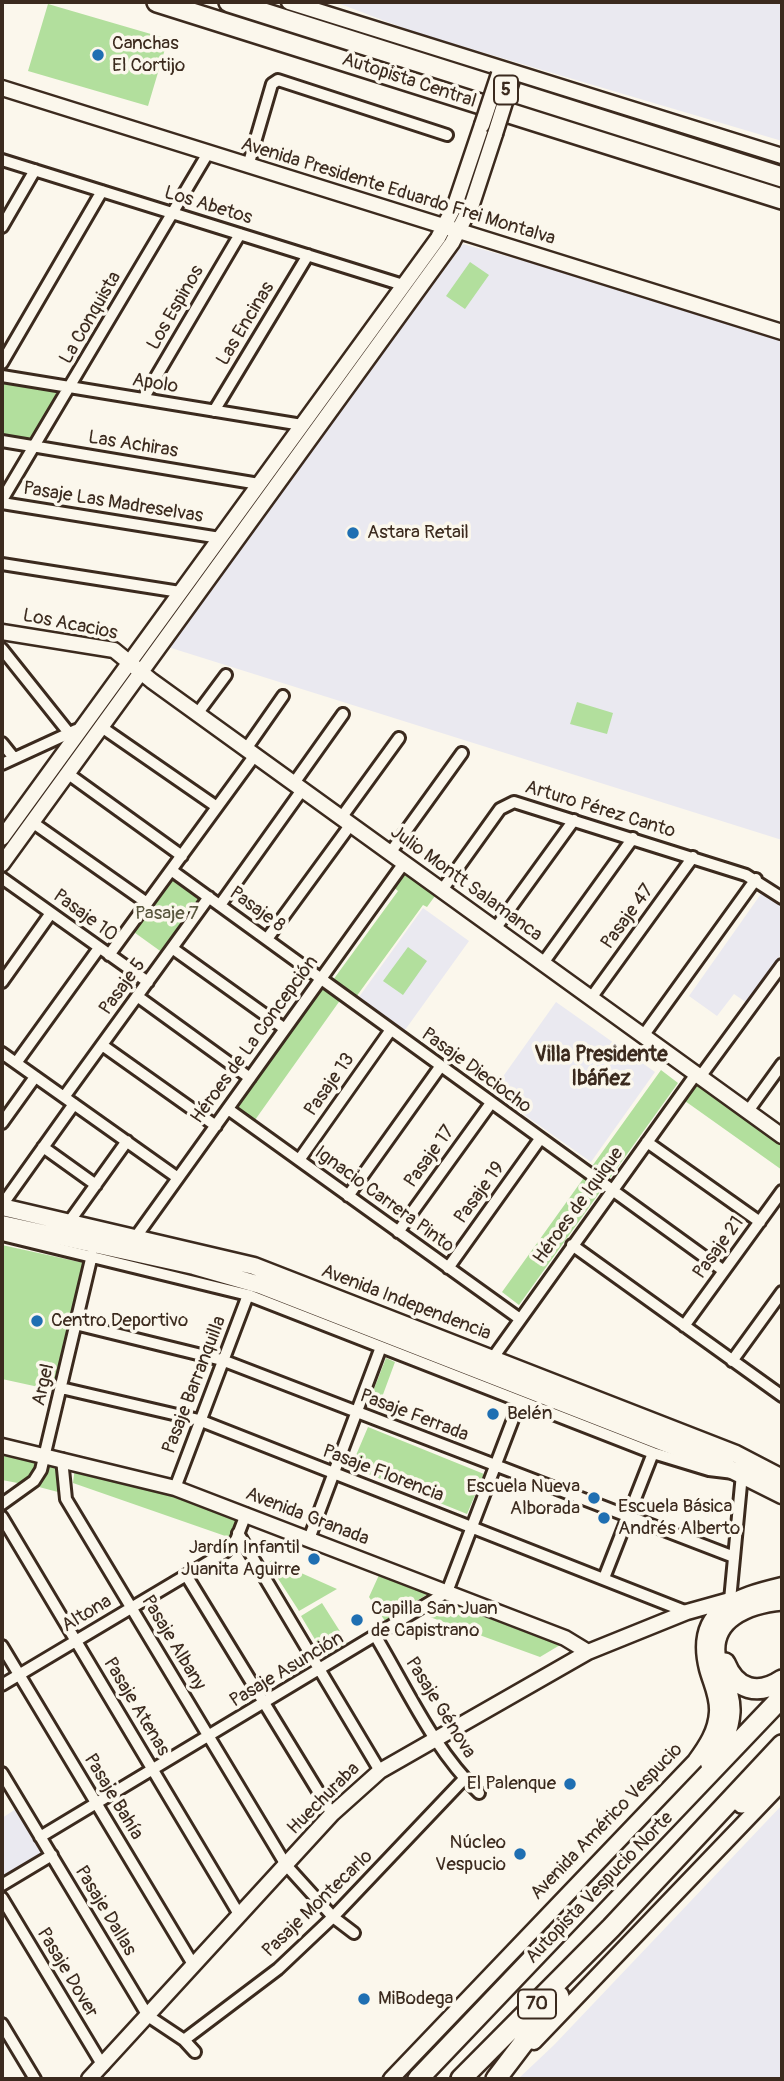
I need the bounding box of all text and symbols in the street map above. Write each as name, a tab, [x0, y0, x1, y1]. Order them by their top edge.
place label: Canchas El Cortijo	[112, 33, 185, 77]
marker: Canchas El Cortijo	[90, 47, 106, 63]
street label: Autopista Central	[339, 49, 479, 113]
road number: 5	[494, 76, 518, 104]
street label: Avenida Presidente Eduardo Frei Montalva	[238, 133, 558, 251]
street label: Los Abetos	[161, 182, 255, 230]
street label: Los Espinos	[143, 262, 209, 354]
street label: La Conquista	[55, 268, 127, 368]
street label: Las Encinas	[212, 278, 280, 370]
street label: Apolo	[130, 369, 180, 399]
street label: Las Achiras	[86, 427, 180, 463]
street label: Pasaje Las Madreselvas	[21, 478, 205, 528]
place label: Astara Retail	[367, 522, 469, 544]
marker: Astara Retail	[345, 525, 361, 541]
street label: Los Acacios	[21, 605, 119, 645]
street label: Arturo Pérez Canto	[522, 776, 678, 844]
street label: Julio Montt Salamanca	[386, 821, 546, 947]
street label: Pasaje 47	[597, 880, 659, 954]
street label: Pasaje 8	[225, 882, 289, 938]
street label: Pasaje 10	[48, 885, 122, 947]
park label: Pasaje 7	[135, 903, 199, 925]
street label: Héroes de La Concepción	[186, 952, 324, 1128]
street label: Pasaje 5	[95, 954, 151, 1020]
street label: Pasaje Dieciocho	[417, 1023, 535, 1119]
district label: Villa Presidente Ibáñez	[534, 1043, 668, 1093]
street label: Pasaje 13	[300, 1049, 360, 1121]
street label: Pasaje 17	[400, 1121, 460, 1193]
street label: Ignacio Carrera Pinto	[310, 1142, 458, 1258]
street label: Héroes de Iquique	[529, 1143, 629, 1269]
street label: Pasaje 19	[450, 1158, 510, 1228]
street label: Pasaje 21	[689, 1212, 749, 1284]
street label: Avenida Independencia	[318, 1260, 494, 1346]
place label: Centro Deportivo	[51, 1310, 188, 1332]
marker: Centro Deportivo	[29, 1313, 45, 1329]
street label: Pasaje Barranquilla	[158, 1313, 232, 1457]
street label: Argel	[28, 1362, 60, 1408]
street label: Pasaje Ferrada	[356, 1385, 472, 1447]
place label: Belén	[507, 1403, 553, 1425]
marker: Belén	[485, 1406, 501, 1422]
street label: Pasaje Florencia	[319, 1440, 447, 1508]
place label: Escuela Nueva Alborada	[466, 1476, 580, 1520]
street label: Avenida Granada	[242, 1483, 372, 1551]
marker: Escuela Nueva Alborada	[586, 1490, 602, 1506]
place label: Escuela Básica Andrés Alberto	[618, 1496, 740, 1540]
marker: Escuela Básica Andrés Alberto	[596, 1510, 612, 1526]
place label: Jardín Infantil Juanita Aguirre	[181, 1537, 300, 1581]
marker: Jardín Infantil Juanita Aguirre	[306, 1551, 322, 1567]
street label: Altona	[58, 1590, 116, 1638]
street label: Pasaje Albany	[136, 1591, 210, 1695]
place label: Capilla San Juan de Capistrano	[371, 1598, 498, 1642]
marker: Capilla San Juan de Capistrano	[349, 1612, 365, 1628]
street label: Pasaje Asunción	[226, 1627, 348, 1713]
street label: Pasaje Génova	[400, 1653, 480, 1763]
street label: Pasaje Atenas	[98, 1654, 174, 1760]
street label: Avenida Américo Vespucio	[526, 1739, 688, 1905]
street label: Pasaje Bahía	[78, 1750, 148, 1844]
street label: Huechuraba	[283, 1758, 365, 1840]
place label: El Palenque	[467, 1773, 556, 1795]
marker: El Palenque	[562, 1776, 578, 1792]
street label: Autopista Vespucio Norte	[521, 1807, 679, 1969]
place label: Núcleo Vespucio	[435, 1832, 506, 1876]
street label: Pasaje Montecarlo	[258, 1845, 378, 1963]
marker: Núcleo Vespucio	[512, 1846, 528, 1862]
street label: Pasaje Dallas	[69, 1862, 141, 1960]
street label: Pasaje Dover	[31, 1924, 103, 2022]
place label: MiBodega	[378, 1988, 453, 2010]
road number: 70	[518, 1990, 556, 2018]
marker: MiBodega	[356, 1991, 372, 2007]

